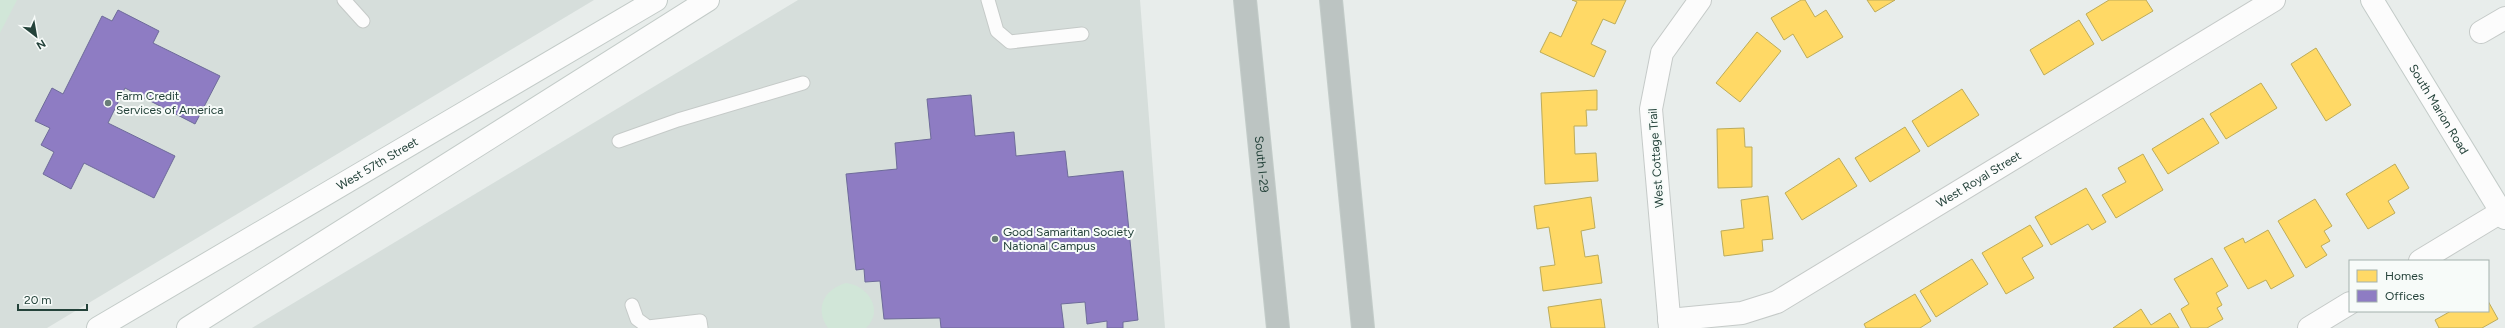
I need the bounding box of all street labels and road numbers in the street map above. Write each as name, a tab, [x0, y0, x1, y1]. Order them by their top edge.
street label: South Marion Road	[2406, 62, 2471, 157]
street label: West Cottage Trail	[1646, 108, 1666, 208]
street label: West 57th Street	[334, 134, 421, 193]
street label: South I-29	[1252, 135, 1271, 193]
street label: West Royal Street	[1934, 148, 2024, 211]

